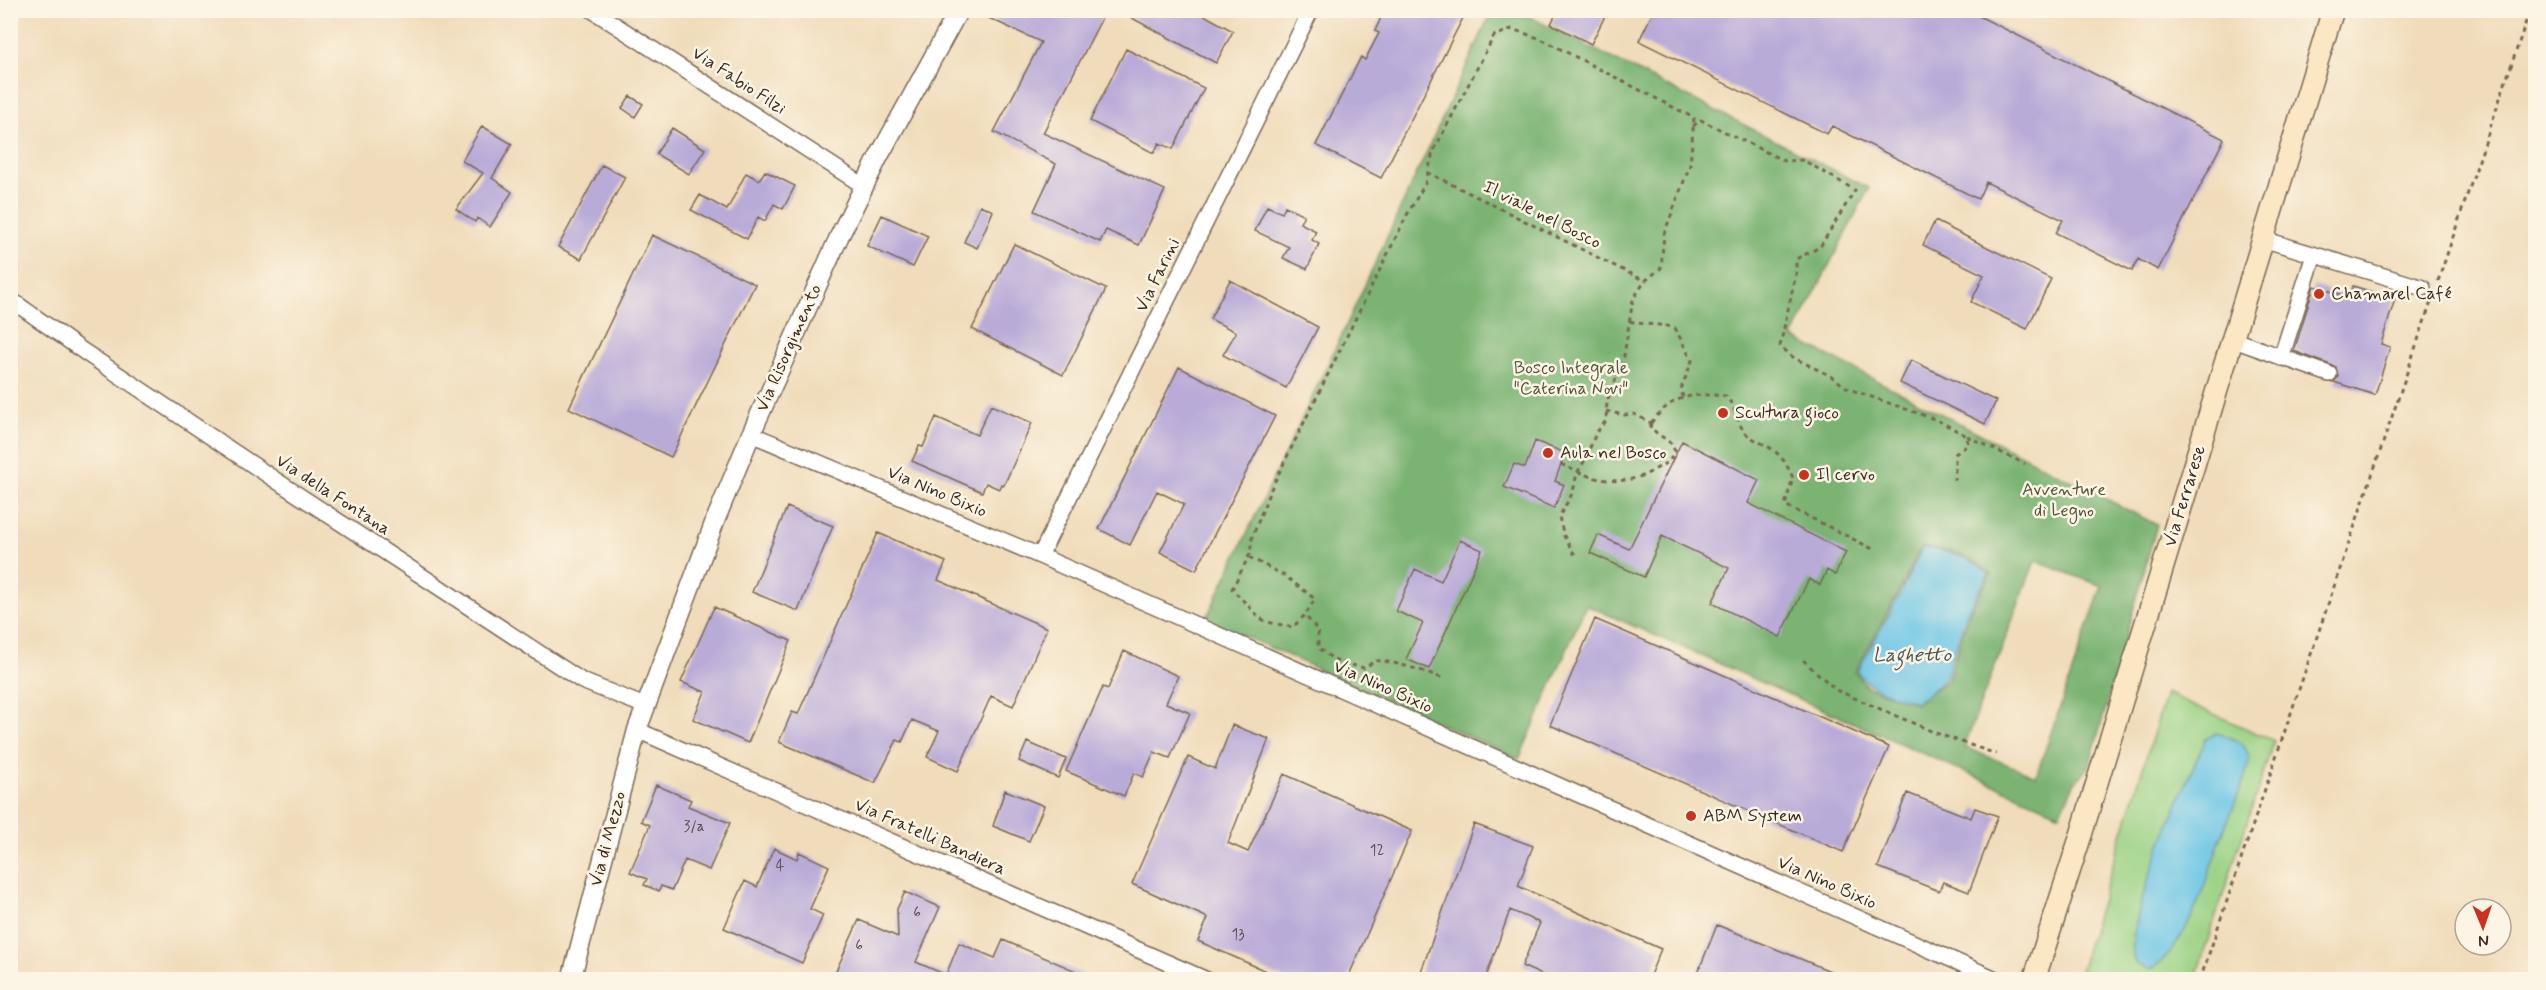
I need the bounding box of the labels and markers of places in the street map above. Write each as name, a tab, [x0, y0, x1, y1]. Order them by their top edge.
place label: Chamarel Café	[2331, 282, 2452, 306]
marker: Chamarel Café	[2312, 287, 2326, 301]
place label: Scultura gioco	[1735, 401, 1839, 427]
marker: Scultura gioco	[1716, 406, 1730, 420]
place label: Aula nel Bosco	[1560, 441, 1666, 465]
marker: Aula nel Bosco	[1541, 446, 1555, 460]
place label: Il cervo	[1816, 463, 1875, 487]
marker: Il cervo	[1797, 468, 1811, 482]
place label: ABM System	[1703, 804, 1802, 828]
marker: ABM System	[1684, 809, 1698, 823]

